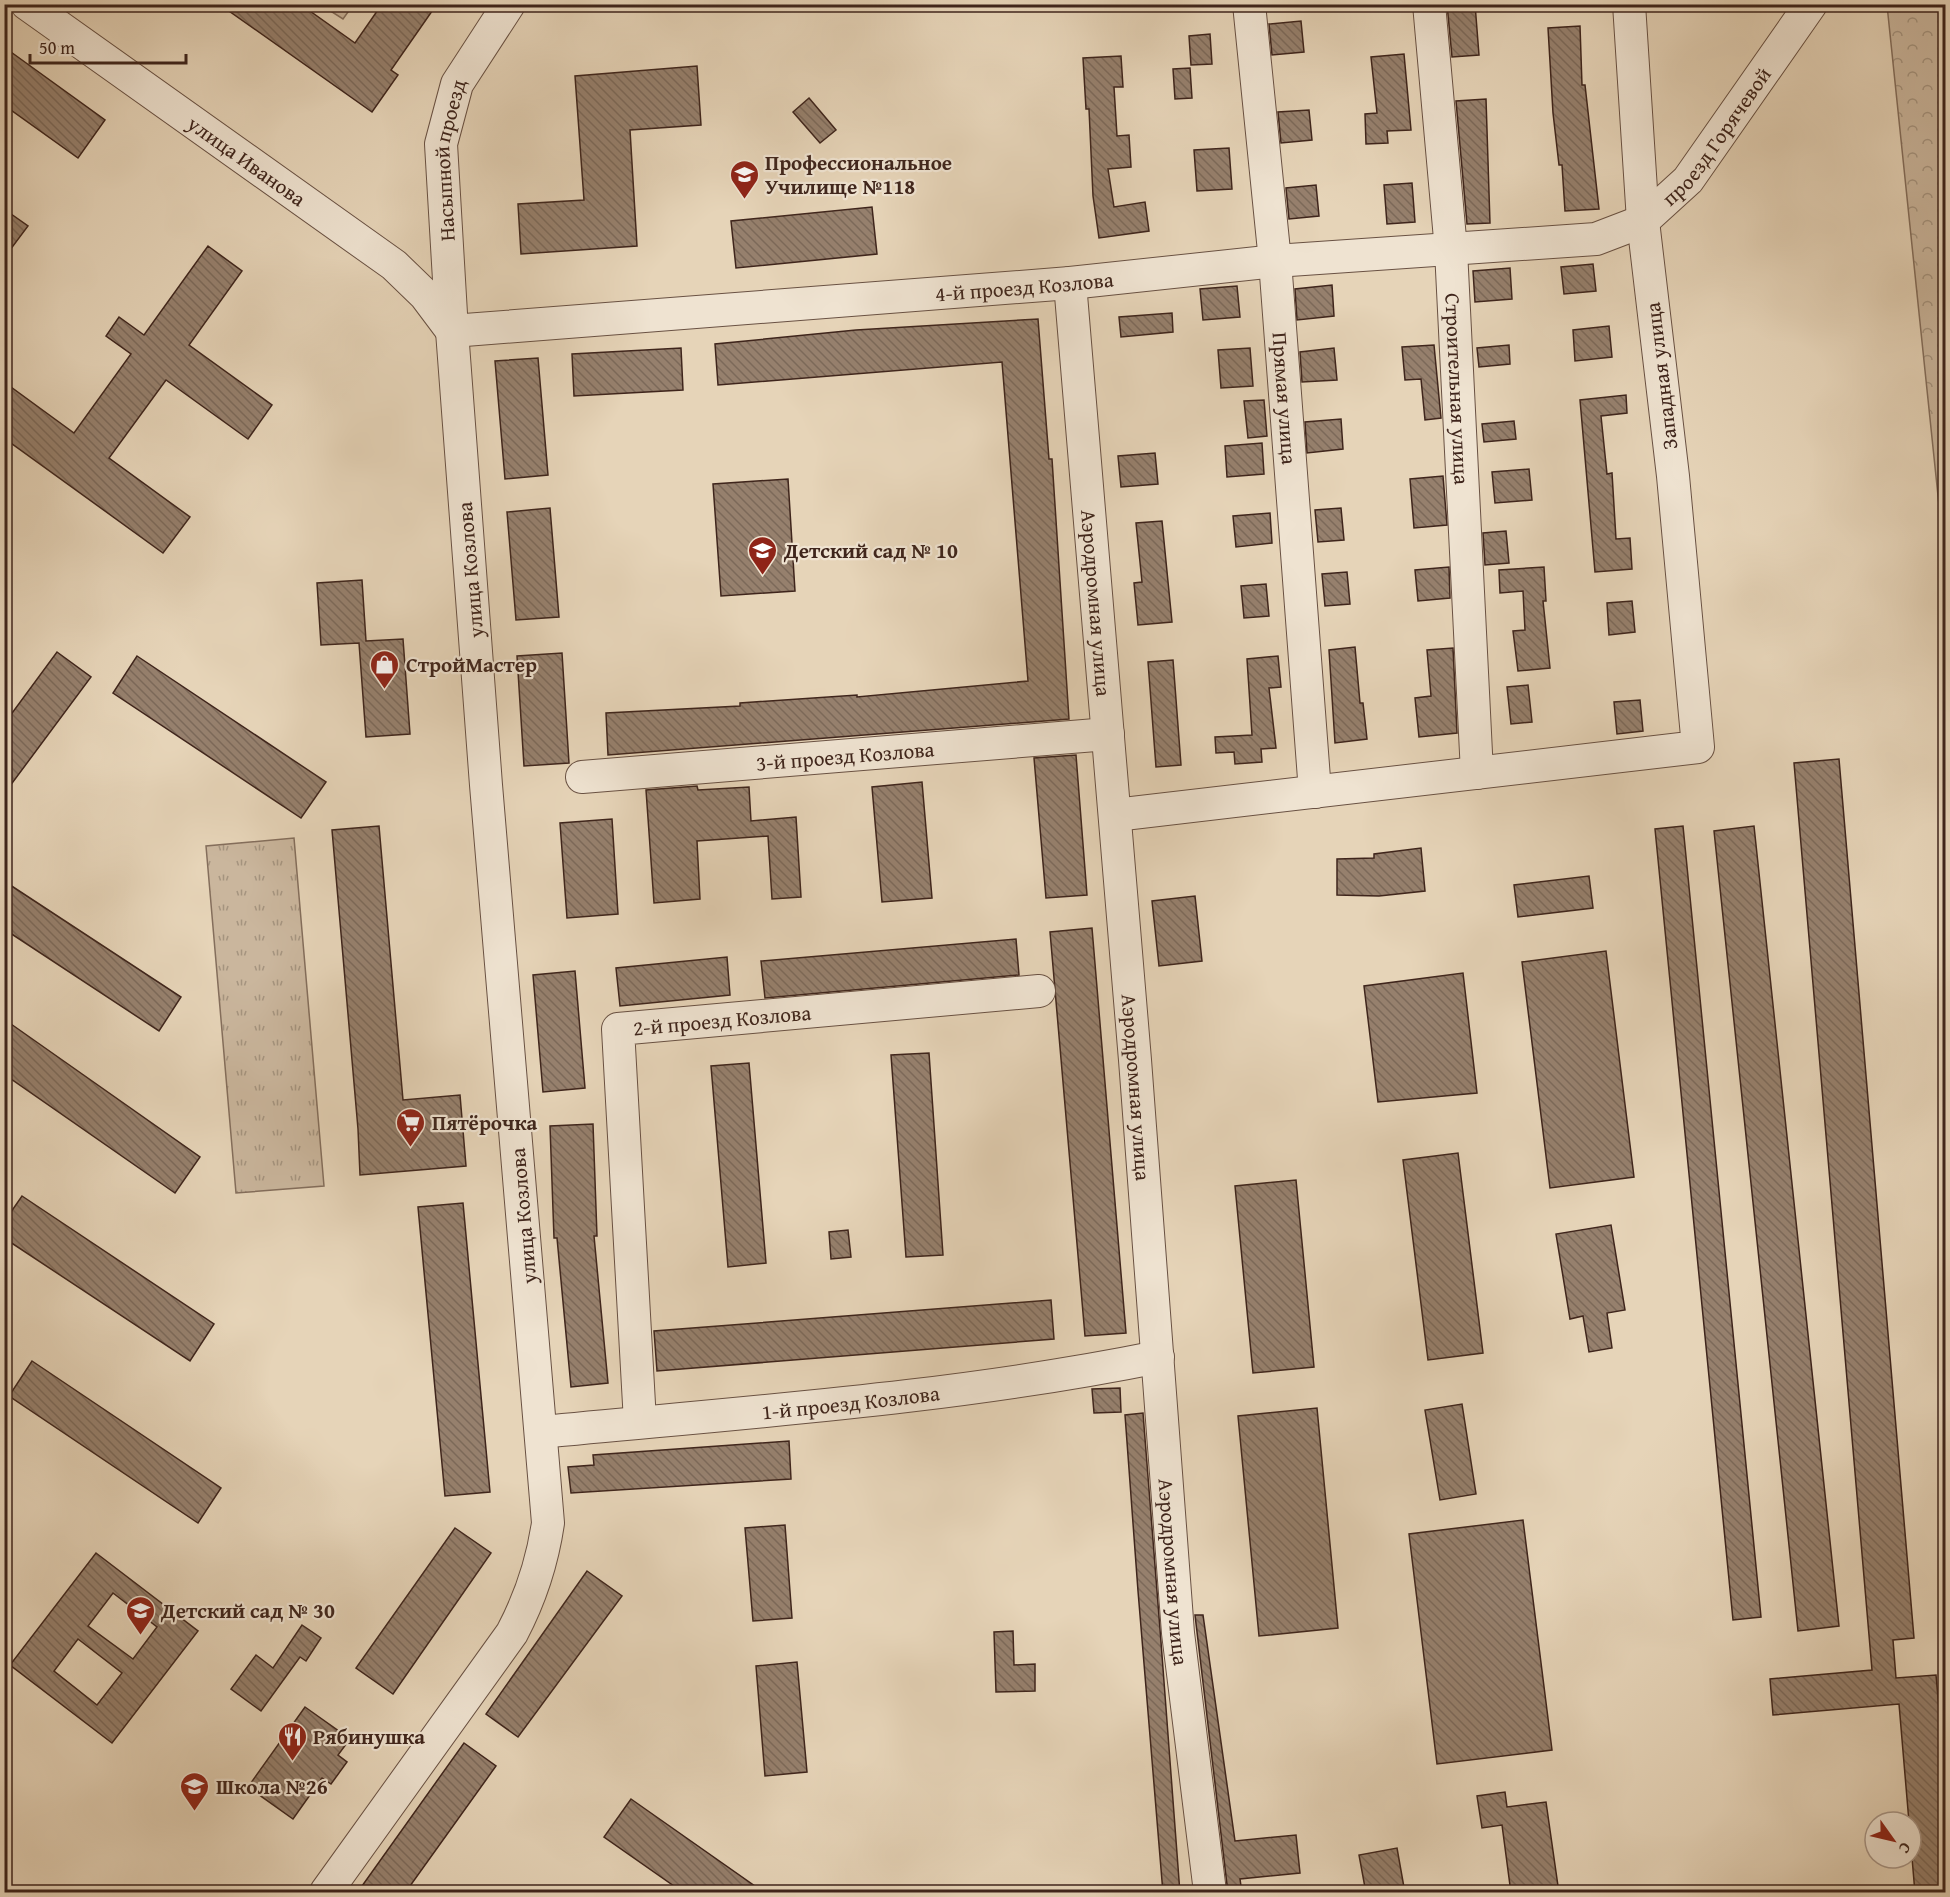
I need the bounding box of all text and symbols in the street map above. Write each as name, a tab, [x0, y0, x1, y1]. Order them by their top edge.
scale bar	[30, 27, 186, 65]
text: 50 m	[39, 34, 75, 61]
street label: проезд Горячевой	[1654, 60, 1778, 212]
street label: Насыпной проезд	[425, 75, 473, 242]
street label: улица Иванова	[181, 107, 313, 213]
place label: Профессиональное Училище №118	[765, 147, 952, 202]
school or university icon: Профессиональное Училище №118	[728, 158, 760, 200]
street label: 4-й проезд Козлова	[934, 263, 1115, 309]
street label: Строительная улица	[1438, 292, 1478, 485]
street label: Западная улица	[1637, 301, 1685, 451]
street label: Прямая улица	[1265, 331, 1306, 466]
street label: улица Козлова	[449, 501, 491, 640]
street label: Аэродромная улица	[1074, 508, 1120, 698]
school or university icon: Детский сад № 10	[747, 534, 779, 576]
place label: Детский сад № 10	[783, 535, 958, 566]
shop icon: СтройМастер	[369, 648, 401, 690]
place label: СтройМастер	[406, 649, 537, 680]
street label: 3-й проезд Козлова	[755, 733, 935, 778]
street label: Аэродромная улица	[1114, 993, 1160, 1182]
street label: 2-й проезд Козлова	[632, 996, 812, 1043]
supermarket icon: Пятёрочка	[395, 1106, 427, 1148]
place label: Пятёрочка	[432, 1107, 538, 1138]
street label: улица Козлова	[502, 1147, 544, 1286]
street label: 1-й проезд Козлова	[760, 1377, 941, 1427]
street label: Аэродромная улица	[1151, 1477, 1197, 1667]
school or university icon: Детский сад № 30	[124, 1594, 156, 1636]
place label: Детский сад № 30	[160, 1595, 335, 1626]
restaurant icon: Рябинушка	[276, 1720, 308, 1762]
place label: Рябинушка	[313, 1721, 425, 1752]
school or university icon: Школа №26	[179, 1770, 211, 1812]
place label: Школа №26	[216, 1771, 328, 1802]
north arrow	[1863, 1810, 1923, 1870]
text: С	[1893, 1838, 1918, 1859]

